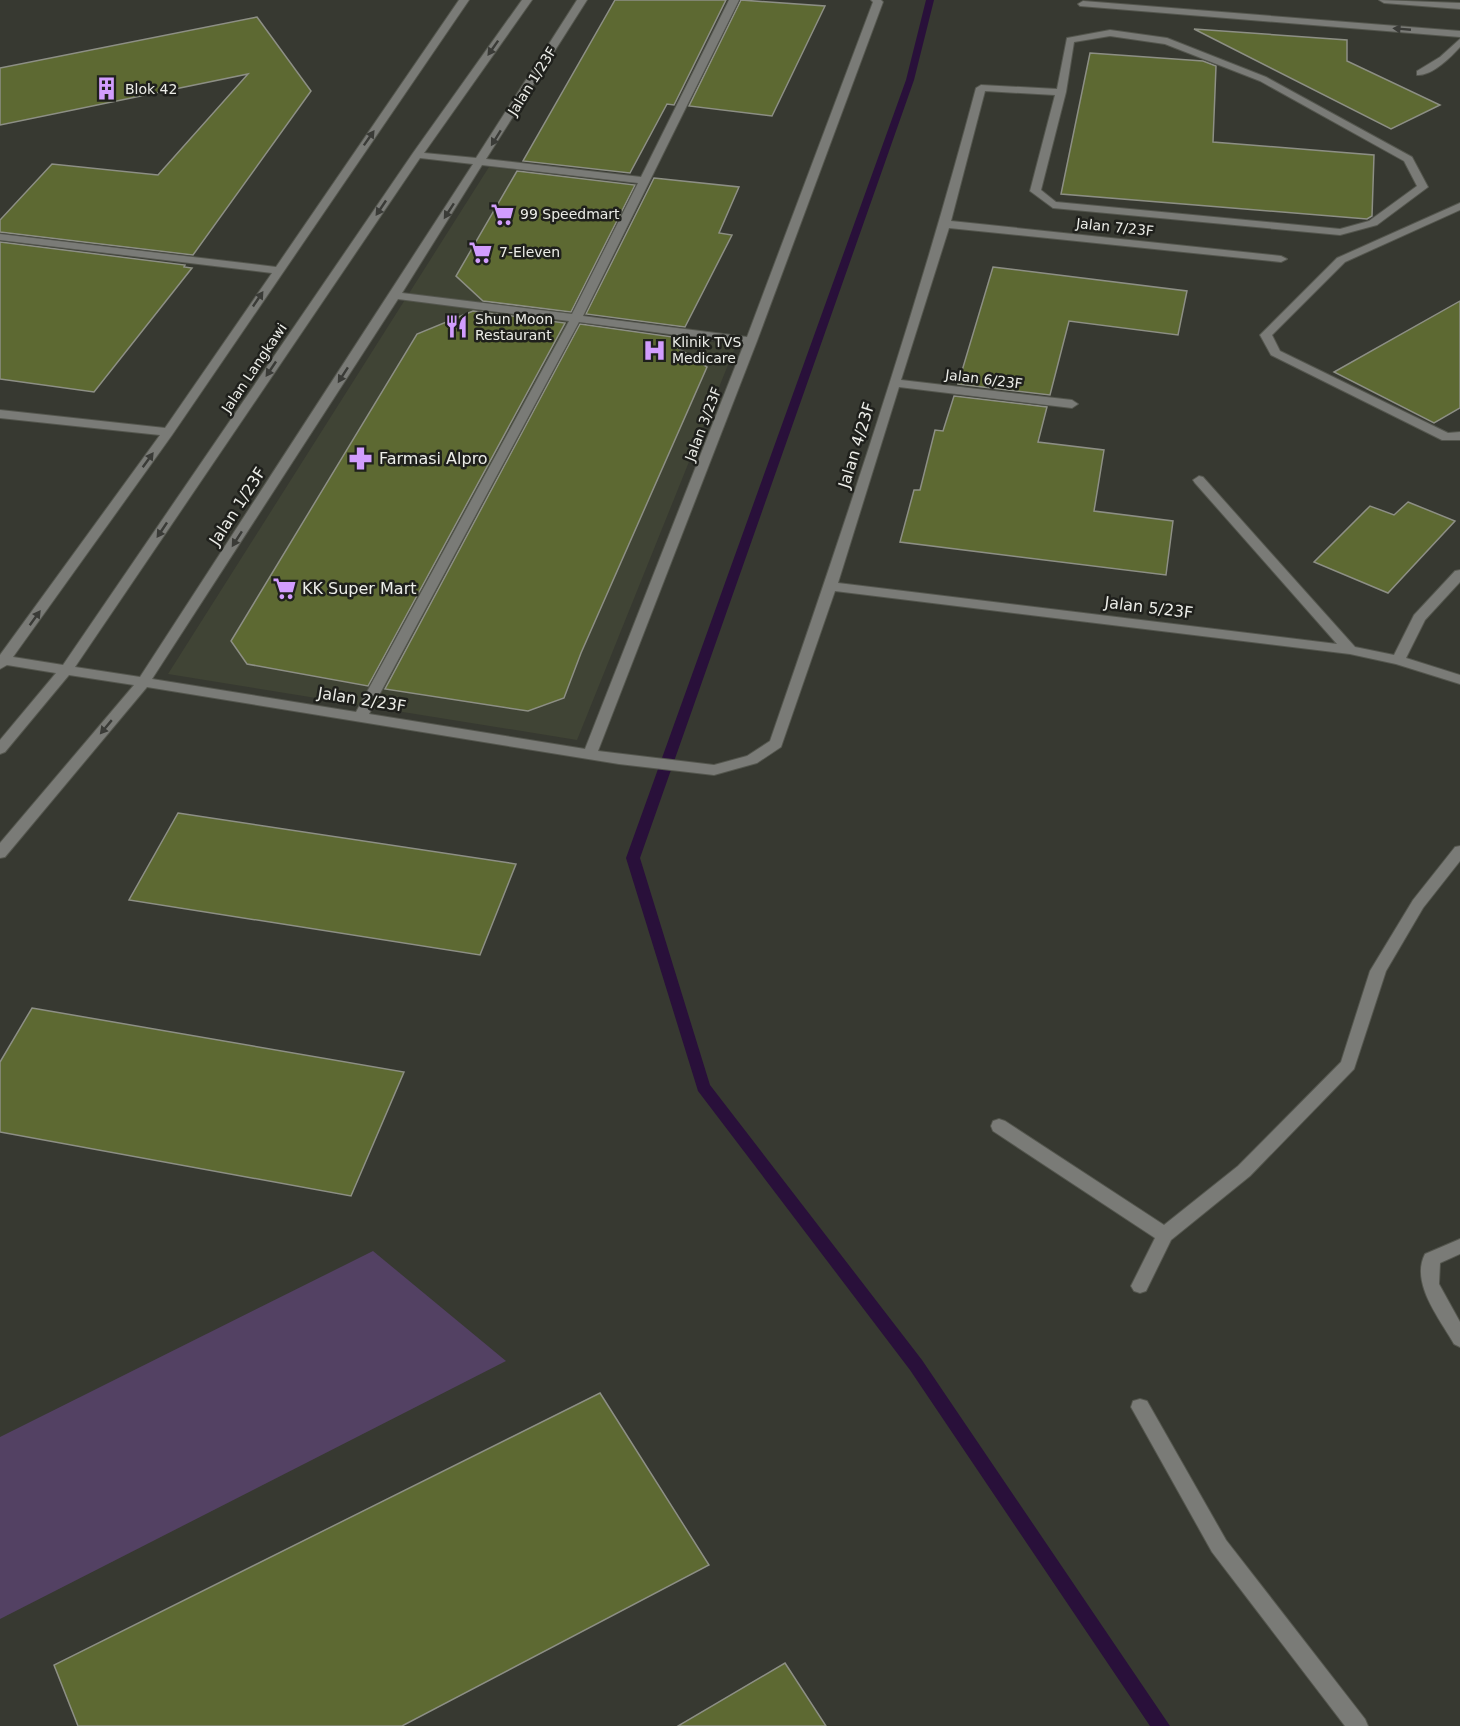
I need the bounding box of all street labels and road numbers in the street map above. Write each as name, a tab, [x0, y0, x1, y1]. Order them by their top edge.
street label: Jalan 1/23F	[504, 44, 559, 119]
street label: Jalan 7/23F	[1074, 215, 1155, 239]
street label: Jalan Langkawi	[218, 320, 290, 417]
street label: Jalan 6/23F	[943, 366, 1024, 392]
street label: Jalan 3/23F	[681, 385, 724, 464]
street label: Jalan 4/23F	[834, 400, 879, 492]
street label: Jalan 1/23F	[205, 464, 270, 550]
street label: Jalan 5/23F	[1103, 593, 1194, 622]
street label: Jalan 2/23F	[315, 683, 407, 716]

